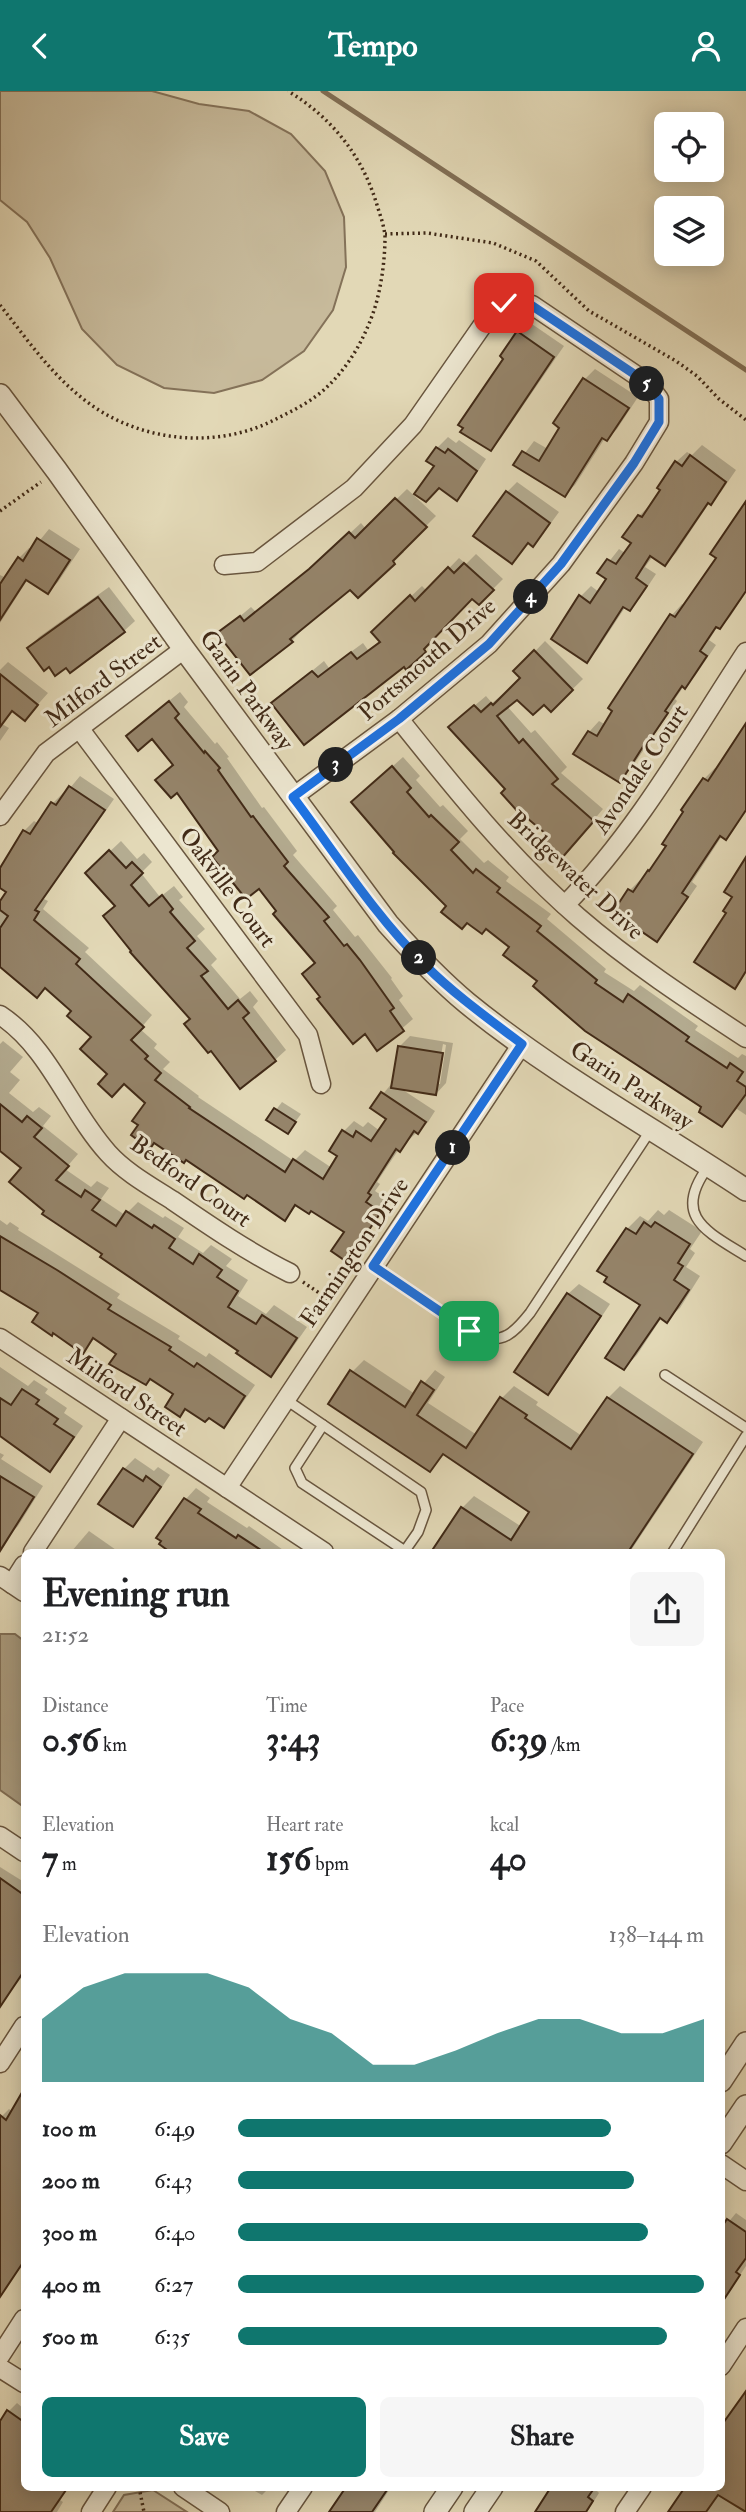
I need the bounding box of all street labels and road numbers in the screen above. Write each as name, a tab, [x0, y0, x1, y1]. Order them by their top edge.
street label: Portsmouth Drive	[352, 591, 503, 728]
street label: Garin Parkway	[193, 624, 301, 757]
street label: Milford Street	[39, 626, 168, 734]
street label: Avondale Court	[585, 698, 695, 841]
street label: Bridgewater Drive	[501, 804, 651, 947]
street label: Oakville Court	[172, 821, 283, 954]
street label: Garin Parkway	[564, 1034, 700, 1137]
street label: Bedford Court	[124, 1128, 257, 1235]
street label: Farmington Drive	[293, 1171, 416, 1333]
street label: Milford Street	[61, 1341, 193, 1444]

